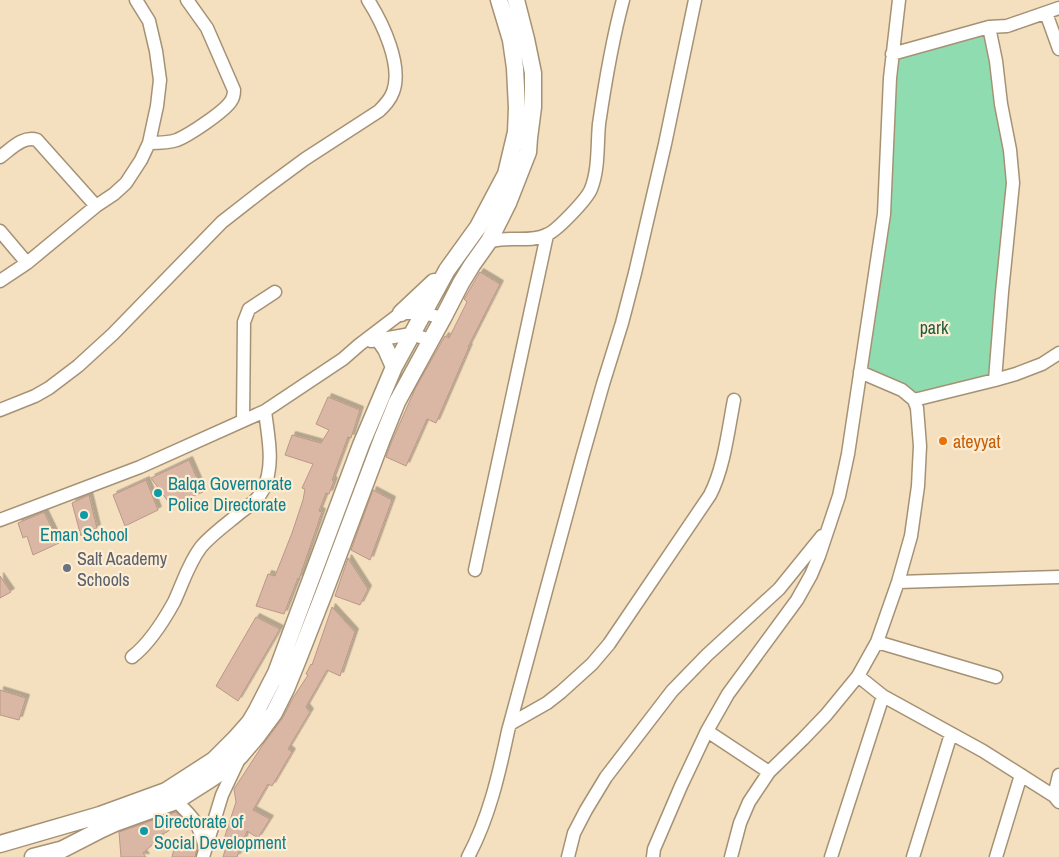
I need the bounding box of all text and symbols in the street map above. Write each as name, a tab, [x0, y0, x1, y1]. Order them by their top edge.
park label: park	[920, 315, 949, 340]
place label: ateyyat	[953, 429, 1001, 454]
marker: ateyyat	[937, 435, 949, 447]
place label: Balqa Governorate Police Directorate	[168, 471, 292, 517]
marker: Balqa Governorate Police Directorate	[152, 487, 164, 499]
marker: Eman School	[78, 509, 90, 521]
place label: Eman School	[40, 522, 128, 547]
place label: Salt Academy Schools	[77, 546, 168, 592]
marker: Salt Academy Schools	[61, 562, 73, 574]
place label: Directorate of Social Development	[154, 809, 286, 855]
marker: Directorate of Social Development	[138, 825, 150, 837]

